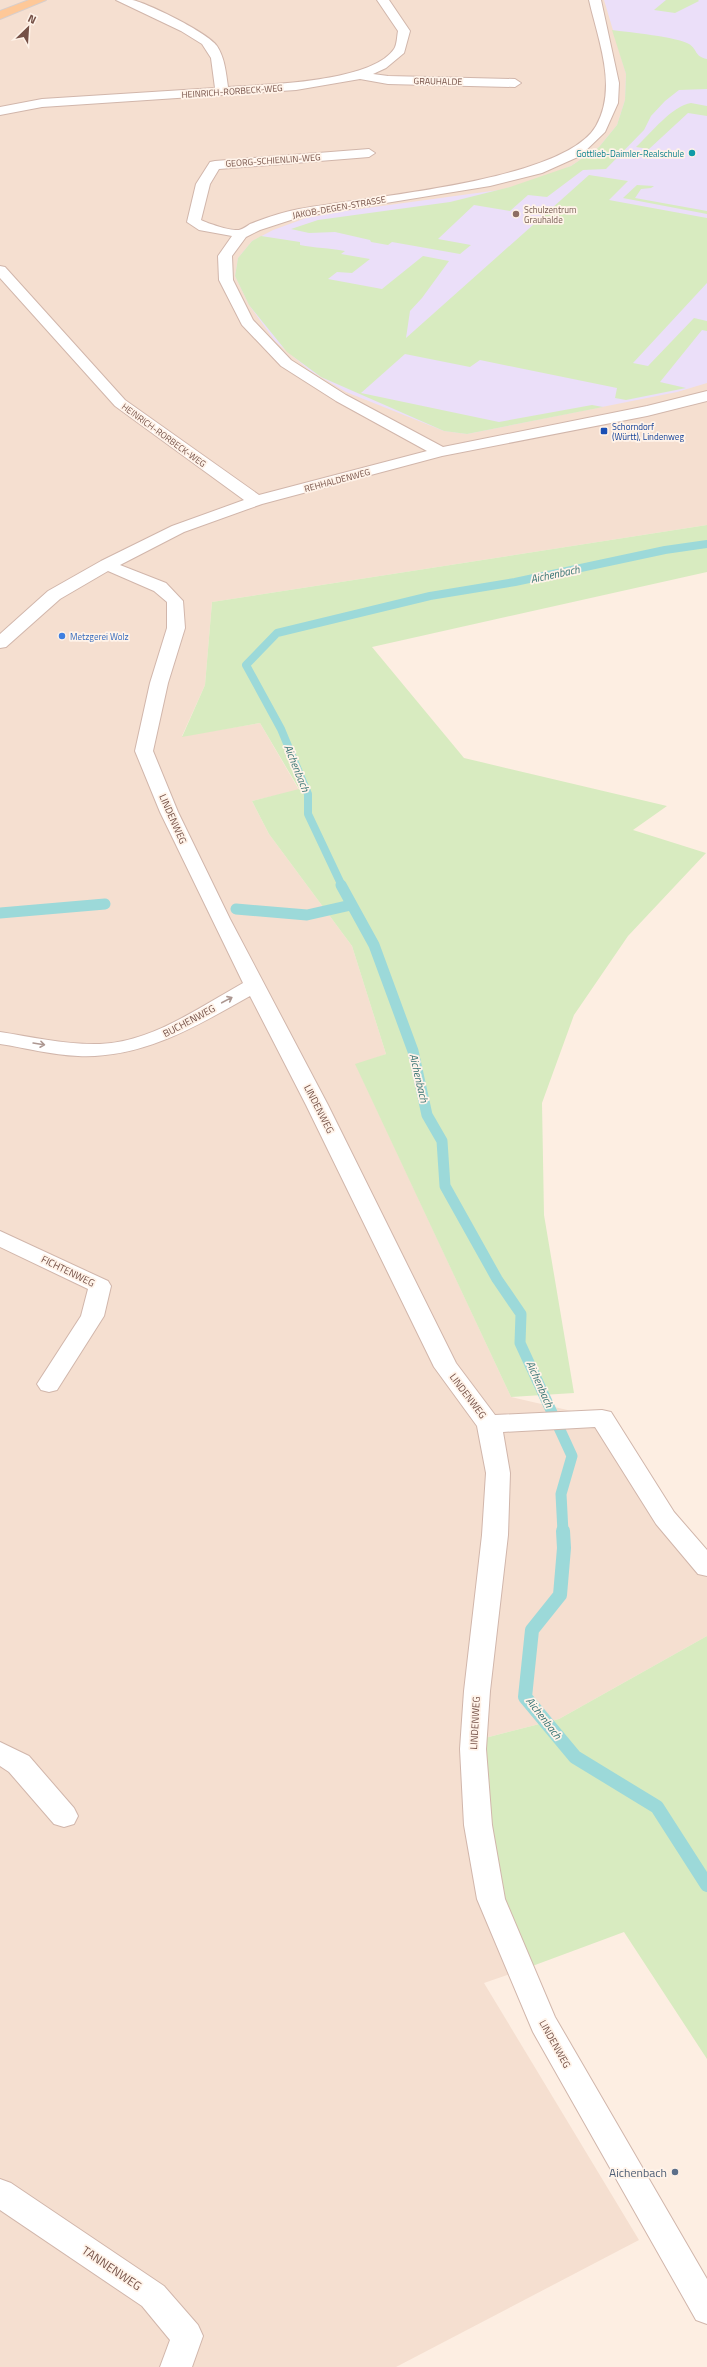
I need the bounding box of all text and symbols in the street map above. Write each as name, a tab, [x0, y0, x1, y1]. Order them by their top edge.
north arrow	[8, 8, 48, 48]
text: N	[25, 10, 39, 28]
street label: GRAUHALDE	[414, 74, 462, 88]
street label: HEINRICH-RORBECK-WEG	[181, 81, 283, 101]
place label: Gottlieb-Daimler-Realschule	[576, 147, 684, 160]
marker: Gottlieb-Daimler-Realschule	[687, 148, 697, 158]
street label: GEORG-SCHIENLIN-WEG	[225, 150, 321, 170]
street label: JAKOB-DEGEN-STRASSE	[291, 192, 387, 222]
place label: Schulzentrum Grauhalde	[524, 203, 577, 226]
marker: Schulzentrum Grauhalde	[511, 209, 521, 219]
street label: HEINRICH-RORBECK-WEG	[119, 400, 209, 470]
place label: Schorndorf (Württ), Lindenweg	[612, 420, 684, 443]
marker: Schorndorf (Württ), Lindenweg	[599, 426, 609, 436]
street label: REHHALDENWEG	[303, 465, 371, 495]
water label: Aichenbach	[529, 561, 582, 587]
place label: Metzgerei Wolz	[70, 630, 129, 643]
marker: Metzgerei Wolz	[57, 631, 67, 641]
water label: Aichenbach	[280, 742, 314, 795]
street label: LINDENWEG	[155, 792, 191, 846]
one-way arrow	[221, 996, 233, 1004]
street label: BUCHENWEG	[160, 1001, 218, 1041]
one-way arrow	[32, 1040, 45, 1048]
water label: Aichenbach	[406, 1052, 433, 1105]
street label: LINDENWEG	[300, 1082, 338, 1136]
street label: FICHTENWEG	[39, 1252, 97, 1290]
water label: Aichenbach	[523, 1358, 558, 1410]
street label: LINDENWEG	[446, 1370, 490, 1422]
water label: Aichenbach	[522, 1693, 566, 1743]
street label: LINDENWEG	[466, 1696, 484, 1750]
street label: LINDENWEG	[536, 2017, 574, 2071]
place label: Aichenbach	[609, 2163, 667, 2182]
marker: Aichenbach	[670, 2167, 680, 2177]
street label: TANNENWEG	[78, 2241, 146, 2295]

